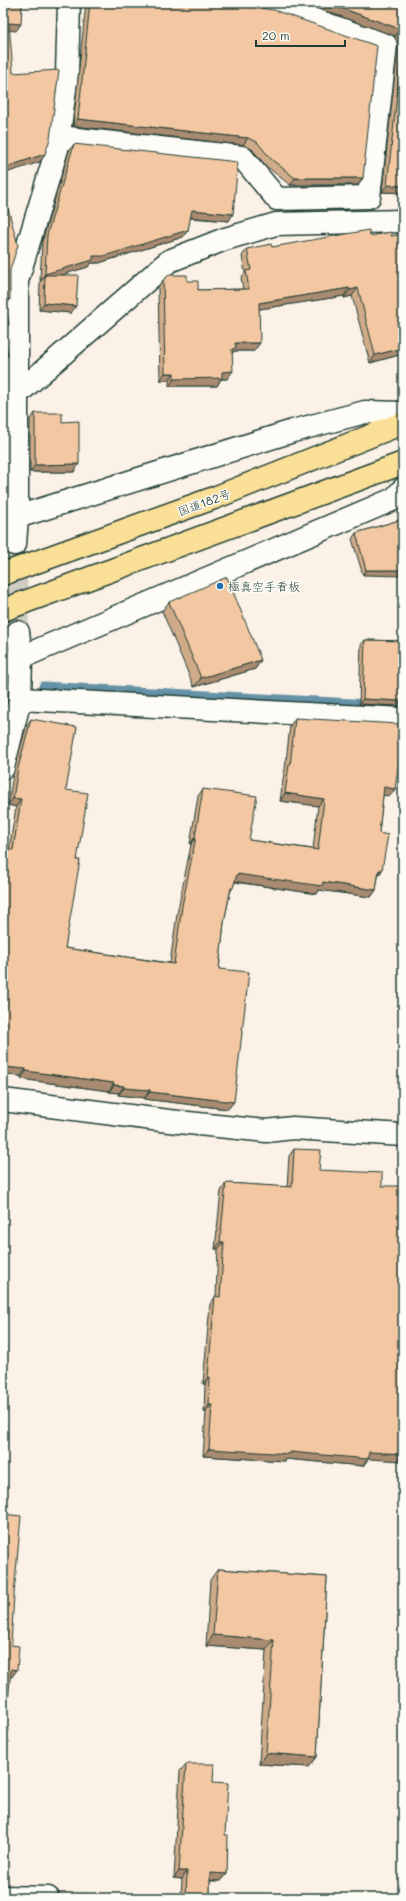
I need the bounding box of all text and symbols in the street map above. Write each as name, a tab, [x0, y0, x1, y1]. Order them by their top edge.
scale bar	[256, 22, 345, 48]
text: 20 m	[262, 27, 290, 43]
street label: 国道182号	[175, 485, 233, 519]
place label: 極真空手看板	[228, 578, 300, 594]
marker: 極真空手看板	[215, 581, 225, 591]

